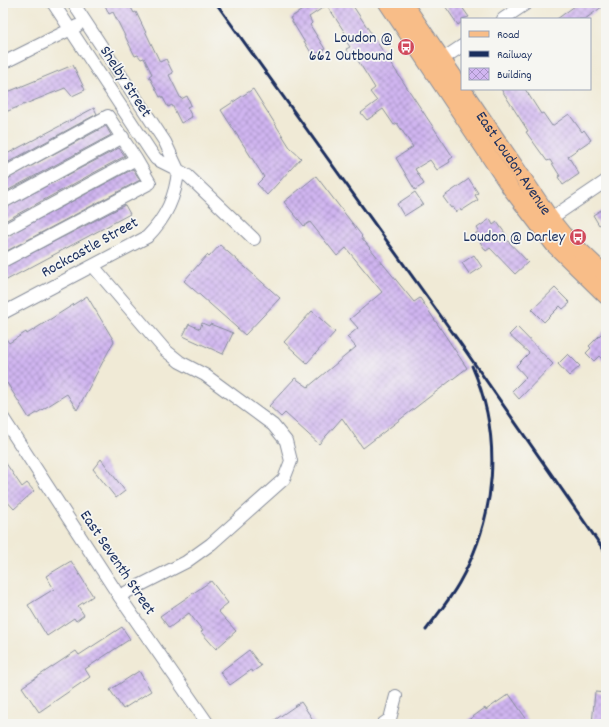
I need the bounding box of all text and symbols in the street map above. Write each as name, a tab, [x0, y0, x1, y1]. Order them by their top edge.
legend	[461, 18, 591, 90]
place label: Loudon @ 662 Outbound	[309, 27, 393, 68]
text: Road	[497, 27, 519, 44]
bus stop icon: Loudon @ 662 Outbound	[396, 37, 416, 57]
street label: Shelby Street	[93, 42, 157, 122]
text: Railway	[497, 47, 533, 64]
text: Building	[497, 67, 532, 84]
street label: East Loudon Avenue	[470, 107, 557, 220]
street label: Rockcastle Street	[37, 212, 143, 284]
place label: Loudon @ Darley	[463, 226, 566, 249]
bus stop icon: Loudon @ Darley	[568, 227, 588, 247]
street label: East Seventh Street	[73, 506, 161, 620]

